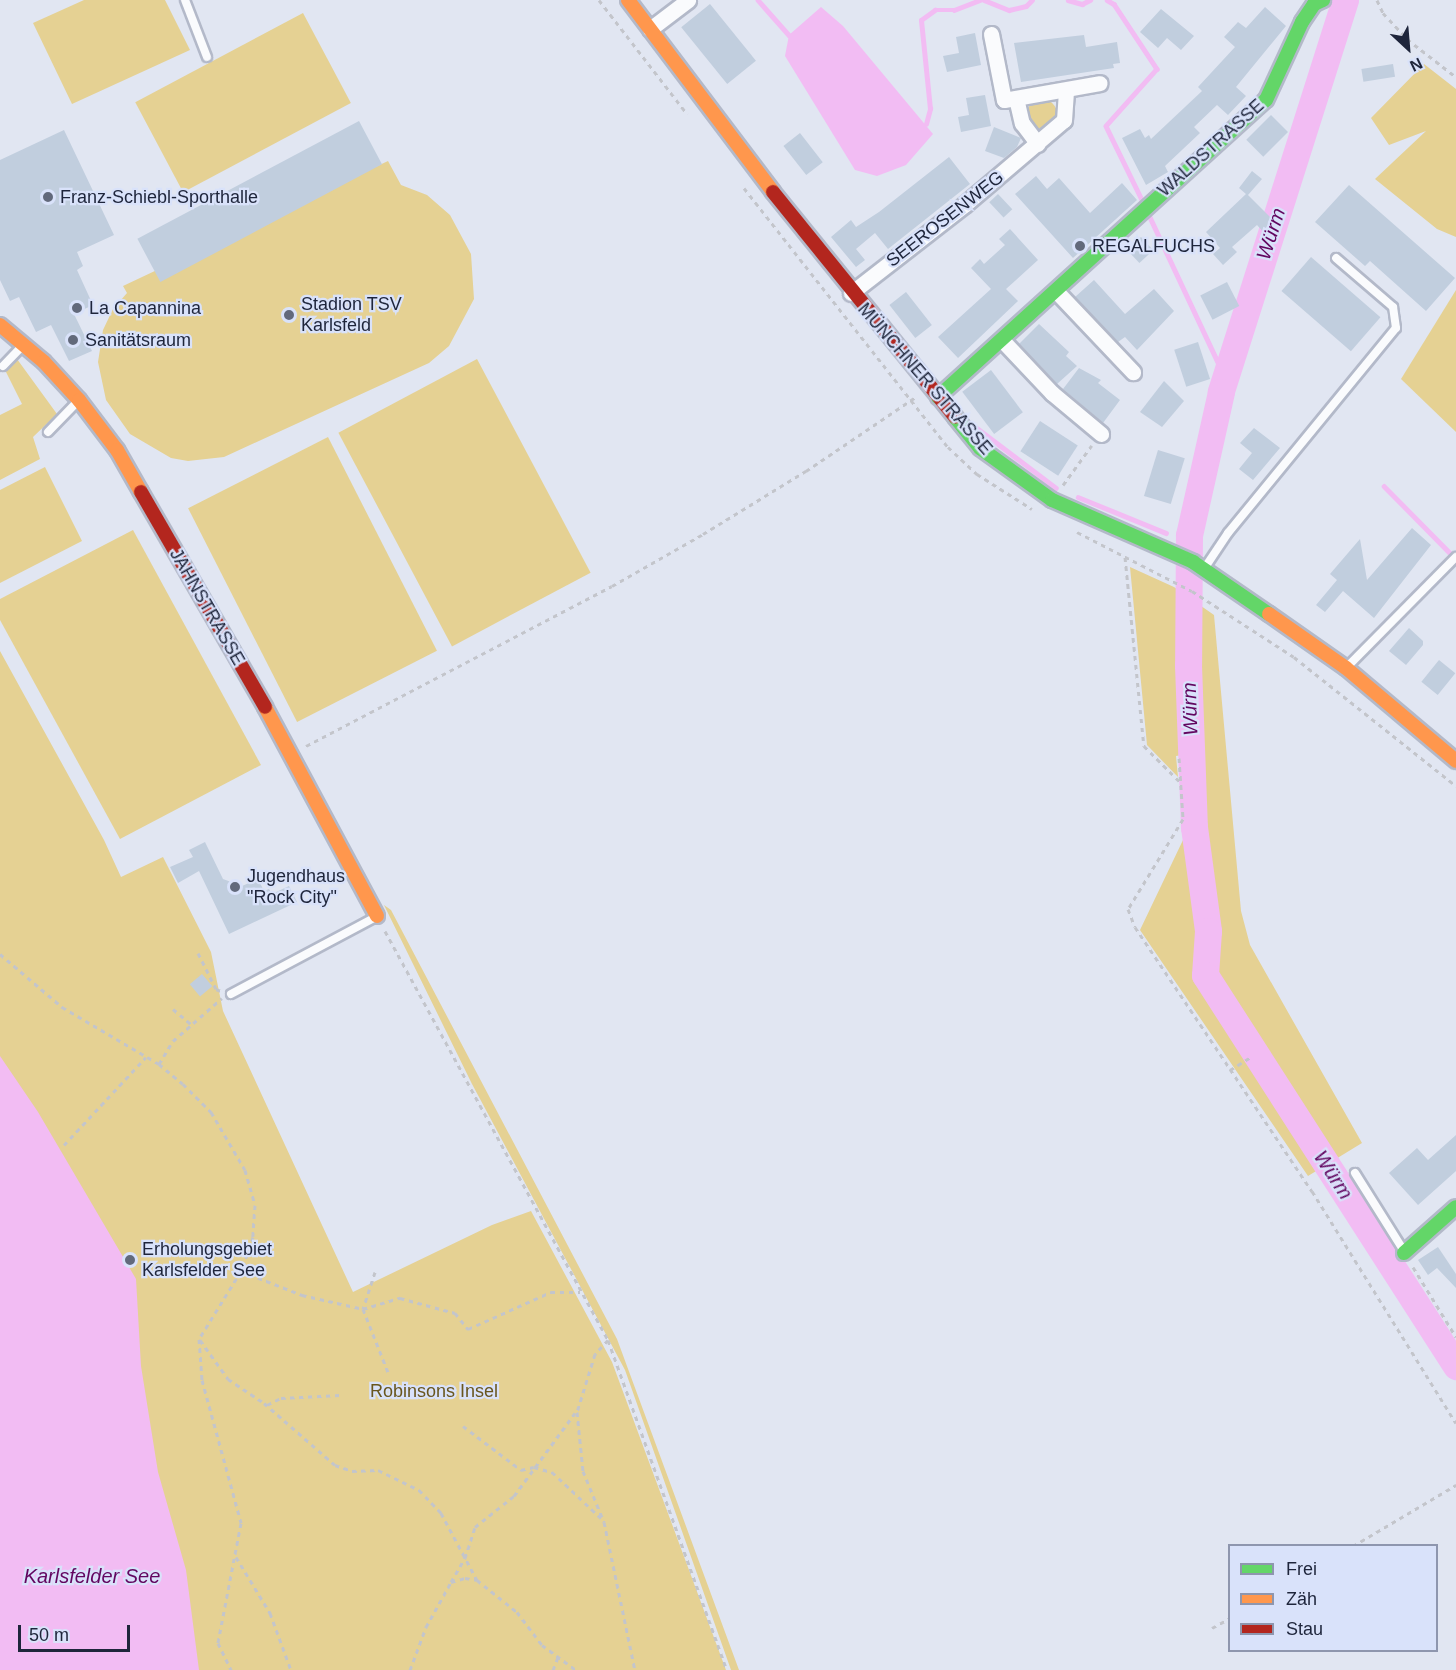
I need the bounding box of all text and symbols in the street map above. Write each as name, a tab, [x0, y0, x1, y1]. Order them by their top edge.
north arrow	[1378, 18, 1438, 78]
text: N	[1407, 54, 1425, 75]
street label: WALDSTRASSE	[1153, 95, 1269, 201]
street label: SEEROSENWEG	[882, 166, 1008, 272]
place label: Franz-Schiebl-Sporthalle	[60, 186, 258, 208]
marker: Franz-Schiebl-Sporthalle	[41, 190, 55, 204]
water label: Würm	[1251, 205, 1291, 263]
place label: REGALFUCHS	[1092, 235, 1215, 257]
marker: REGALFUCHS	[1073, 239, 1087, 253]
place label: Stadion TSV Karlsfeld	[301, 294, 402, 336]
place label: La Capannina	[89, 297, 201, 319]
street label: MÜNCHNER STRASSE	[853, 299, 997, 459]
marker: La Capannina	[70, 301, 84, 315]
marker: Stadion TSV Karlsfeld	[282, 308, 296, 322]
place label: Sanitätsraum	[85, 329, 191, 351]
marker: Sanitätsraum	[66, 333, 80, 347]
street label: JAHNSTRASSE	[165, 545, 249, 669]
water label: Würm	[1177, 682, 1203, 736]
place label: Jugendhaus "Rock City"	[247, 866, 345, 908]
marker: Jugendhaus "Rock City"	[228, 880, 242, 894]
water label: Würm	[1308, 1146, 1358, 1204]
place label: Erholungsgebiet Karlsfelder See	[142, 1239, 272, 1282]
marker: Erholungsgebiet Karlsfelder See	[123, 1253, 137, 1267]
park label: Robinsons Insel	[370, 1380, 498, 1402]
legend	[1228, 1544, 1438, 1652]
text: Frei	[1286, 1559, 1317, 1579]
water label: Karlsfelder See	[24, 1564, 160, 1588]
text: Zäh	[1286, 1589, 1317, 1609]
scale bar	[21, 1613, 134, 1651]
text: Stau	[1286, 1619, 1323, 1639]
text: 50 m	[29, 1625, 69, 1645]

